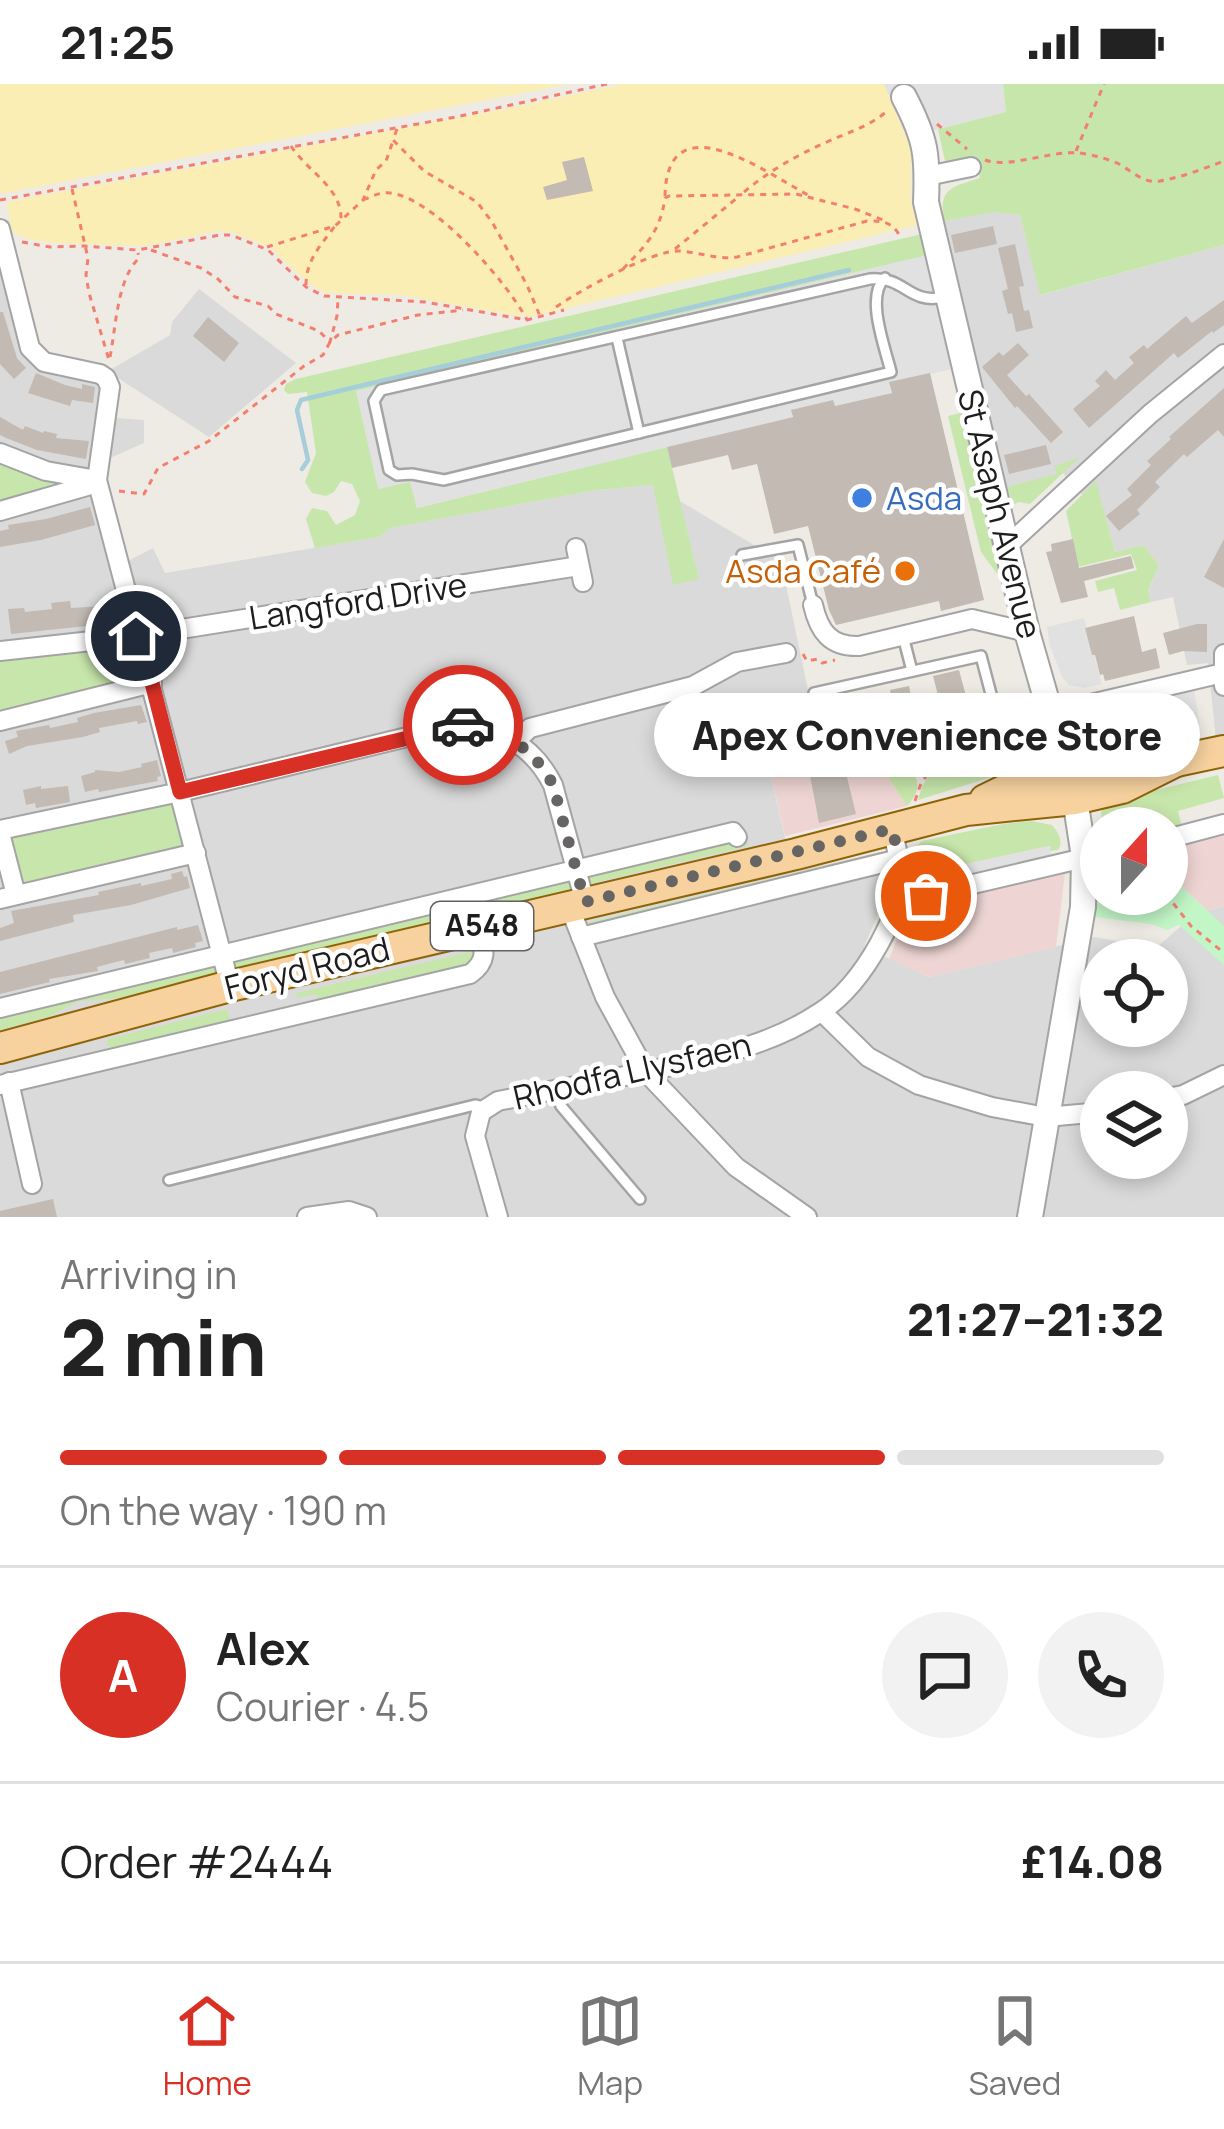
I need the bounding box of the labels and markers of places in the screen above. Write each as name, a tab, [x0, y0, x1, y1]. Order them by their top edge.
place label: Asda	[886, 475, 962, 520]
marker: Asda	[849, 485, 875, 511]
place label: Asda Café	[725, 548, 881, 593]
marker: Asda Café	[892, 558, 918, 584]
pin	[85, 585, 187, 687]
callout: Apex Convenience Store	[653, 692, 1199, 776]
pin	[875, 845, 977, 947]

